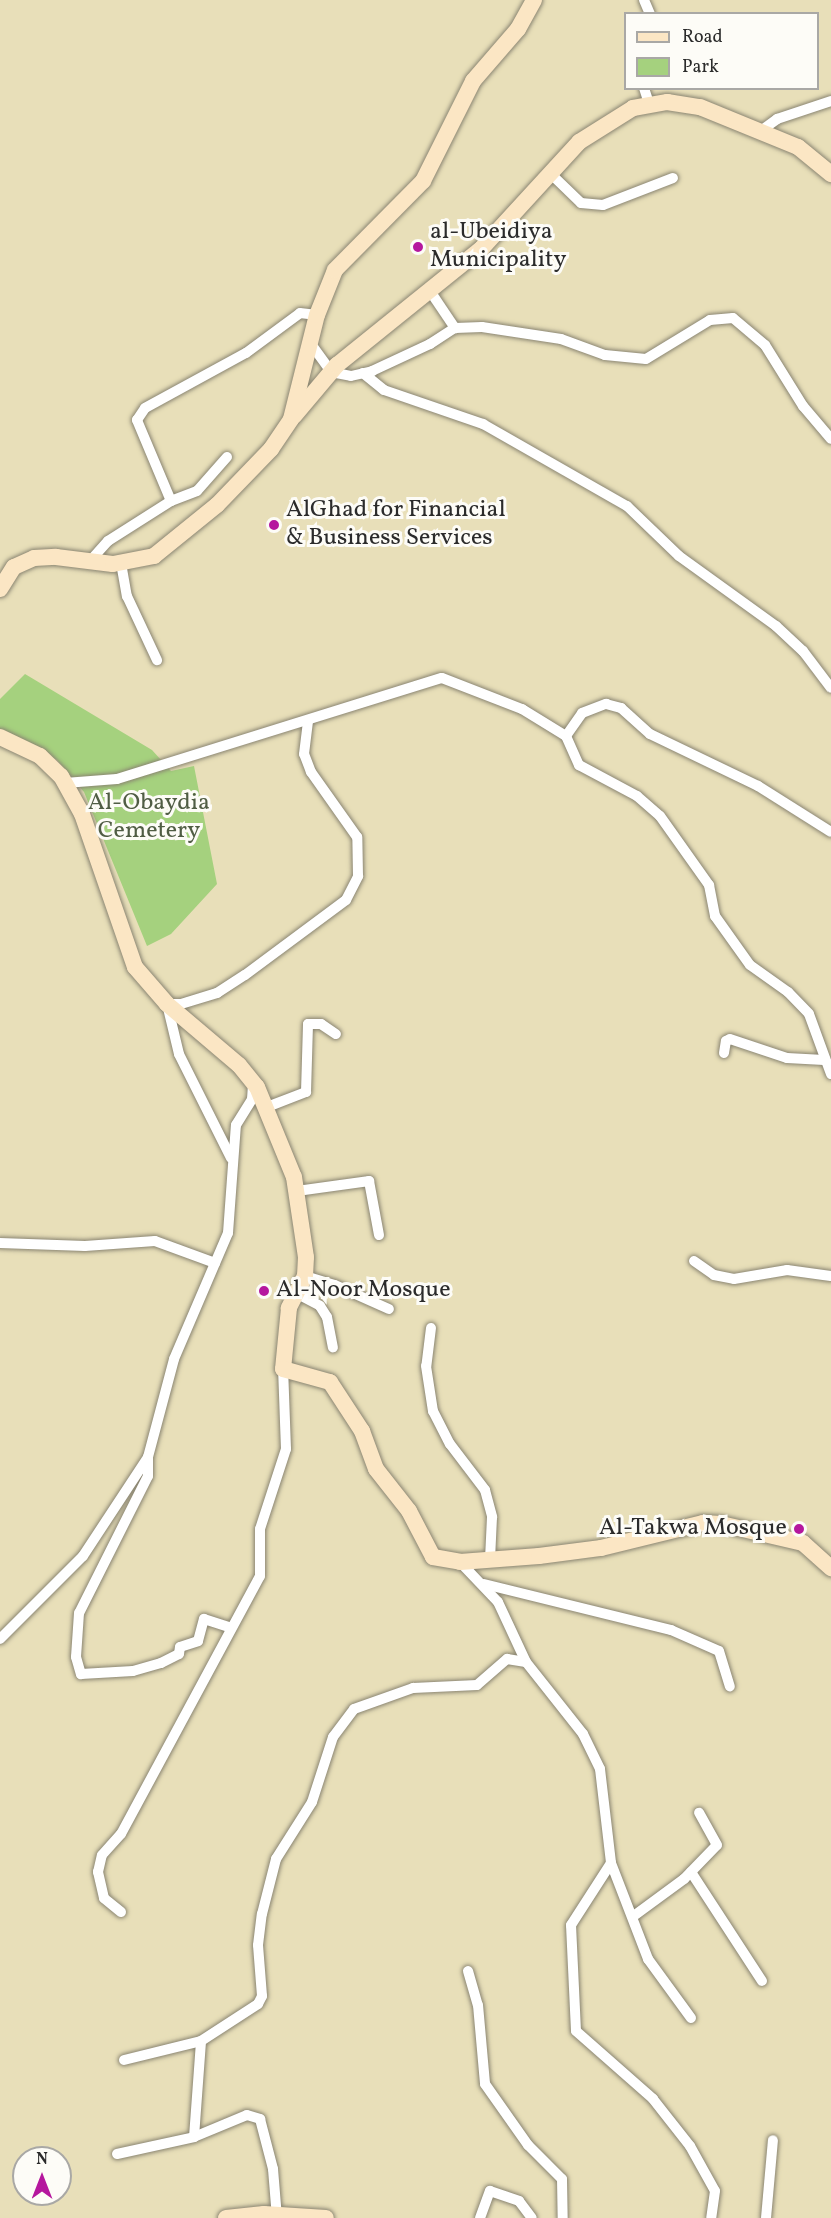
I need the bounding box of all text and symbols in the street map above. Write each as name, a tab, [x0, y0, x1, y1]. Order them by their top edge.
legend	[624, 12, 819, 90]
text: Road	[682, 25, 723, 50]
text: Park	[682, 55, 719, 80]
place label: al-Ubeidiya Municipality	[430, 219, 566, 275]
marker: al-Ubeidiya Municipality	[411, 240, 425, 254]
place label: AlGhad for Financial & Business Services	[286, 497, 506, 553]
marker: AlGhad for Financial & Business Services	[267, 518, 281, 532]
park label: Al-Obaydia Cemetery	[88, 790, 210, 846]
place label: Al-Noor Mosque	[276, 1277, 451, 1305]
marker: Al-Noor Mosque	[257, 1284, 271, 1298]
place label: Al-Takwa Mosque	[599, 1515, 787, 1543]
marker: Al-Takwa Mosque	[792, 1522, 806, 1536]
north arrow	[12, 2146, 72, 2206]
text: N	[36, 2149, 48, 2171]

